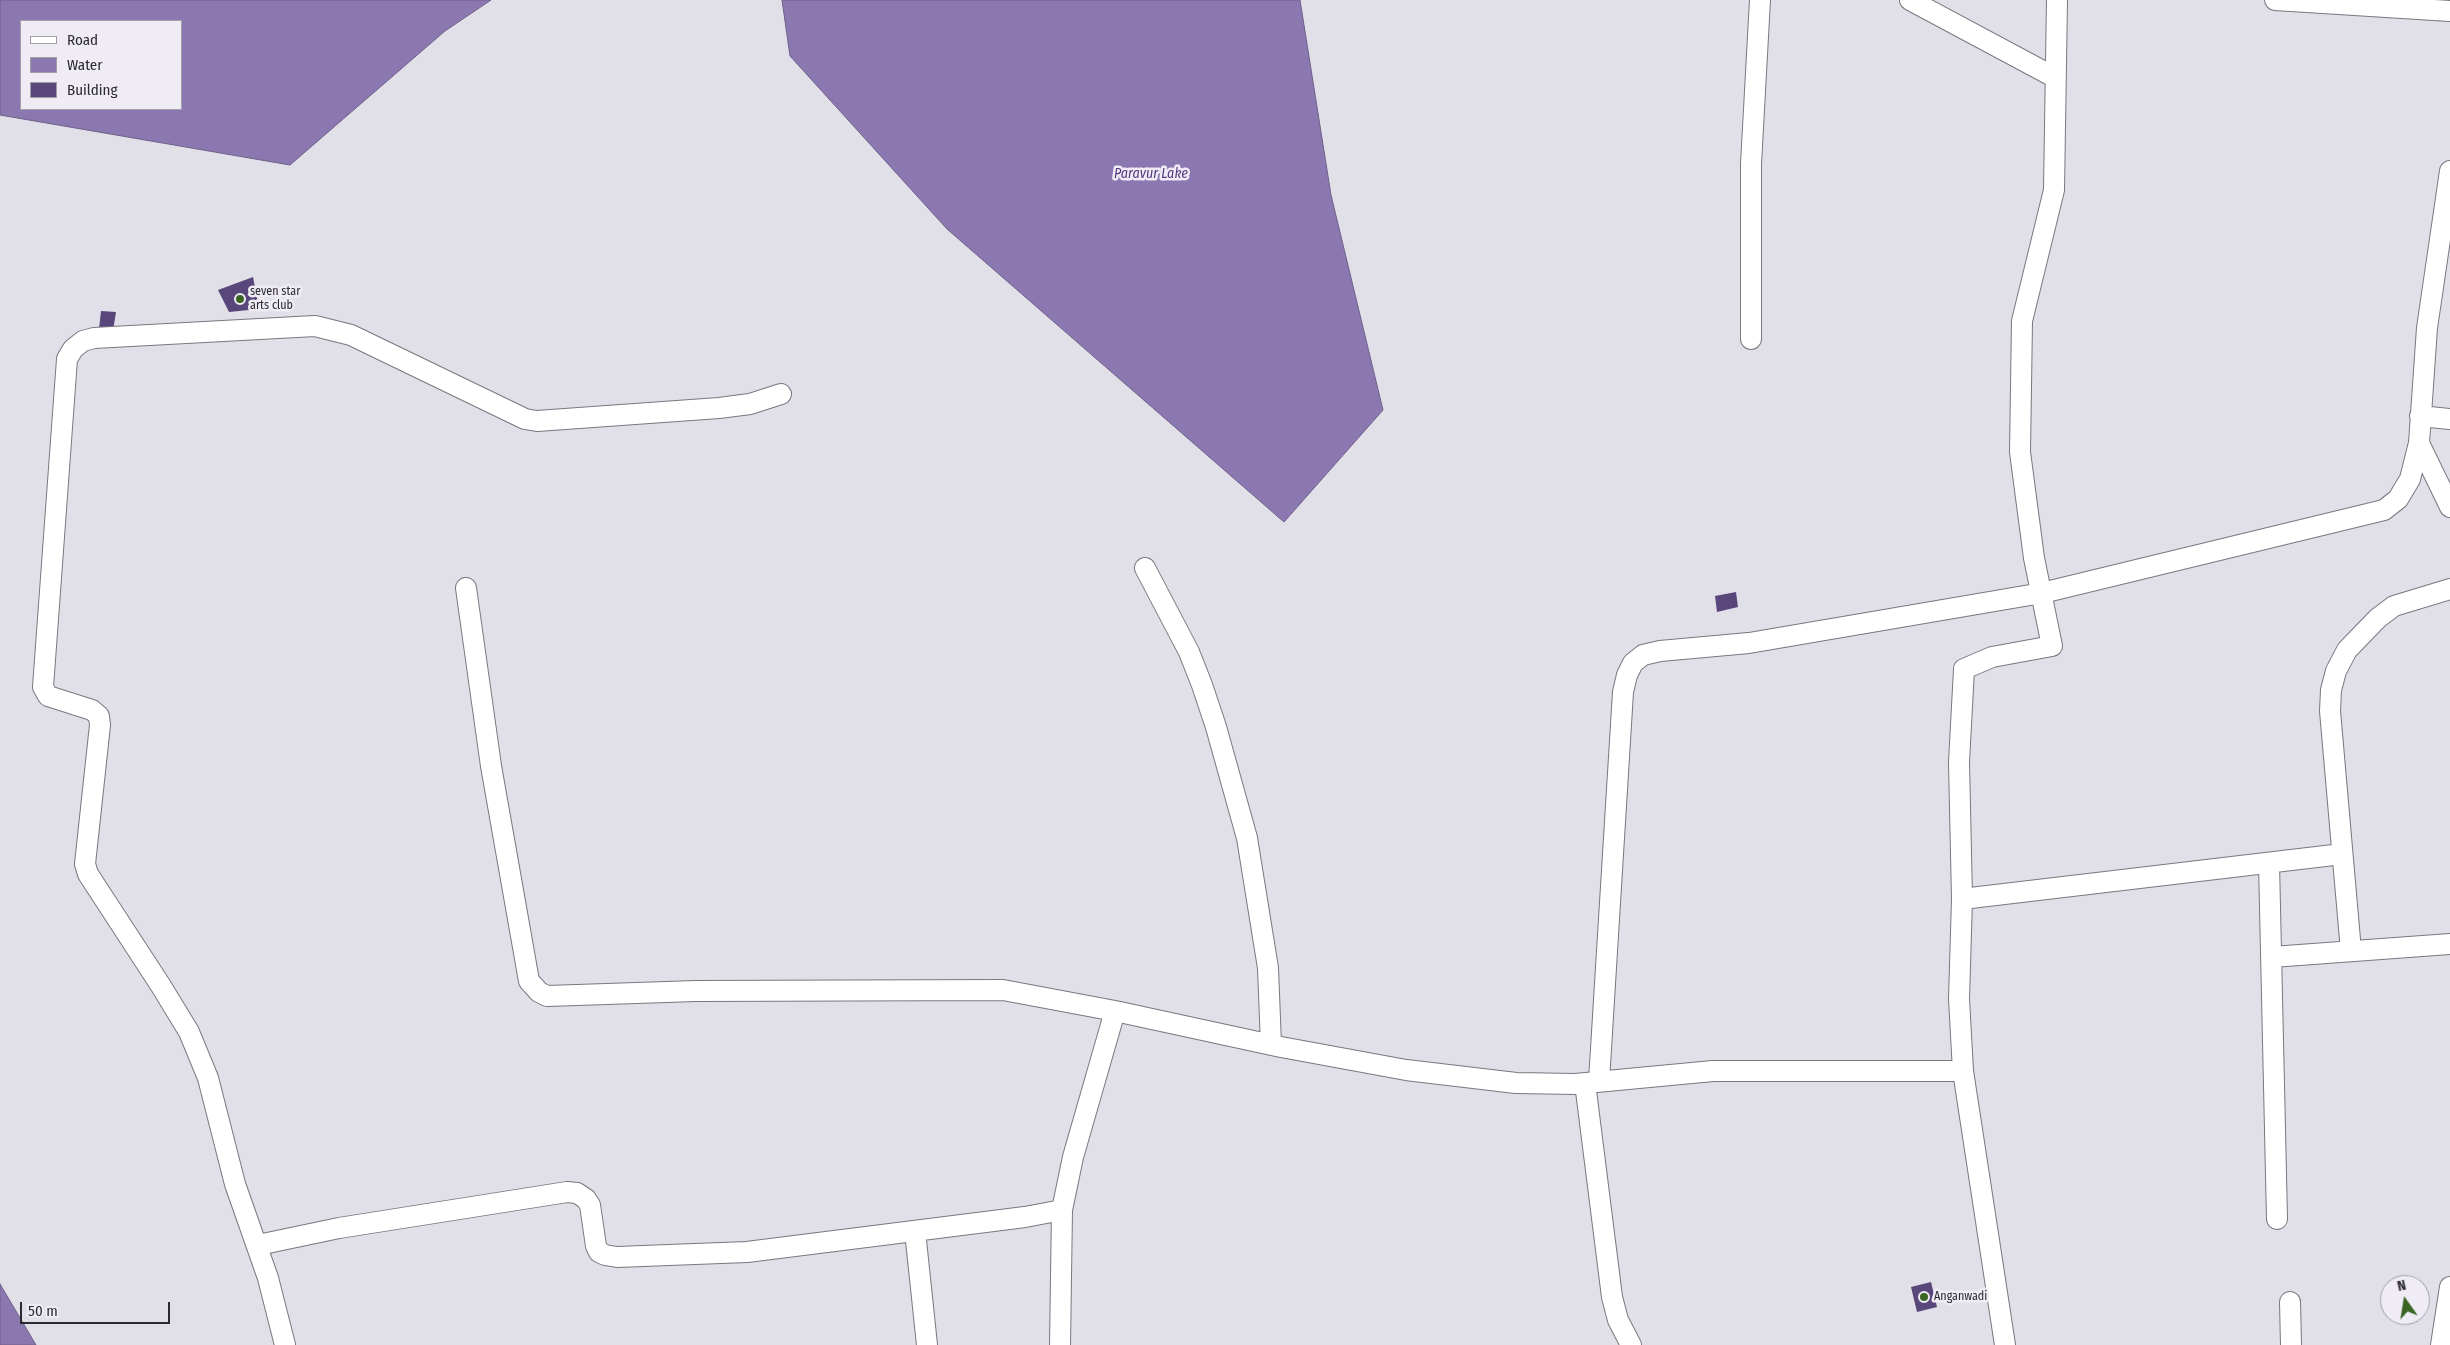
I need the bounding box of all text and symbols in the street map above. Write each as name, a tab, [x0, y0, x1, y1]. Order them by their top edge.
legend	[20, 20, 182, 110]
text: Road	[67, 31, 98, 49]
text: Water	[67, 56, 102, 74]
text: Building	[67, 81, 118, 99]
water label: Paravur Lake	[1114, 166, 1188, 182]
place label: seven star arts club	[250, 285, 300, 313]
marker: seven star arts club	[234, 293, 246, 305]
north arrow	[2380, 1275, 2430, 1325]
text: N	[2396, 1277, 2408, 1295]
place label: Anganwadi	[1934, 1290, 1987, 1304]
marker: Anganwadi	[1918, 1291, 1930, 1303]
scale bar	[22, 1292, 172, 1324]
text: 50 m	[28, 1302, 58, 1320]

